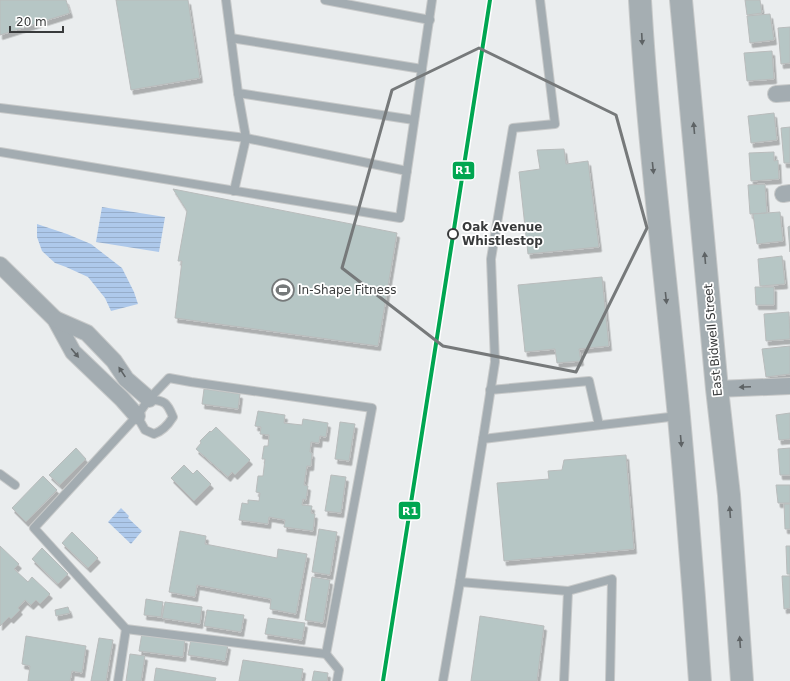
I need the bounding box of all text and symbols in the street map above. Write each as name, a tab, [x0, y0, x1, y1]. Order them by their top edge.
scale bar	[10, 8, 63, 34]
text: 20 m	[16, 15, 47, 29]
one-way arrow	[638, 33, 645, 45]
one-way arrow	[690, 122, 697, 134]
line badge: R1	[452, 161, 475, 180]
one-way arrow	[650, 162, 657, 174]
text: R1	[455, 164, 471, 177]
place label: Oak Avenue Whistlestop	[462, 220, 543, 248]
marker: Oak Avenue Whistlestop	[447, 228, 459, 240]
one-way arrow	[702, 252, 709, 264]
sports icon: In-Shape Fitness	[270, 277, 296, 303]
place label: In-Shape Fitness	[298, 283, 396, 297]
street label: East Bidwell Street	[701, 283, 725, 397]
one-way arrow	[663, 292, 670, 304]
one-way arrow	[70, 348, 79, 358]
one-way arrow	[118, 367, 126, 377]
one-way arrow	[739, 384, 751, 391]
one-way arrow	[678, 435, 684, 447]
line badge: R1	[398, 501, 421, 520]
text: R1	[402, 505, 418, 518]
one-way arrow	[727, 506, 733, 518]
one-way arrow	[736, 636, 743, 648]

